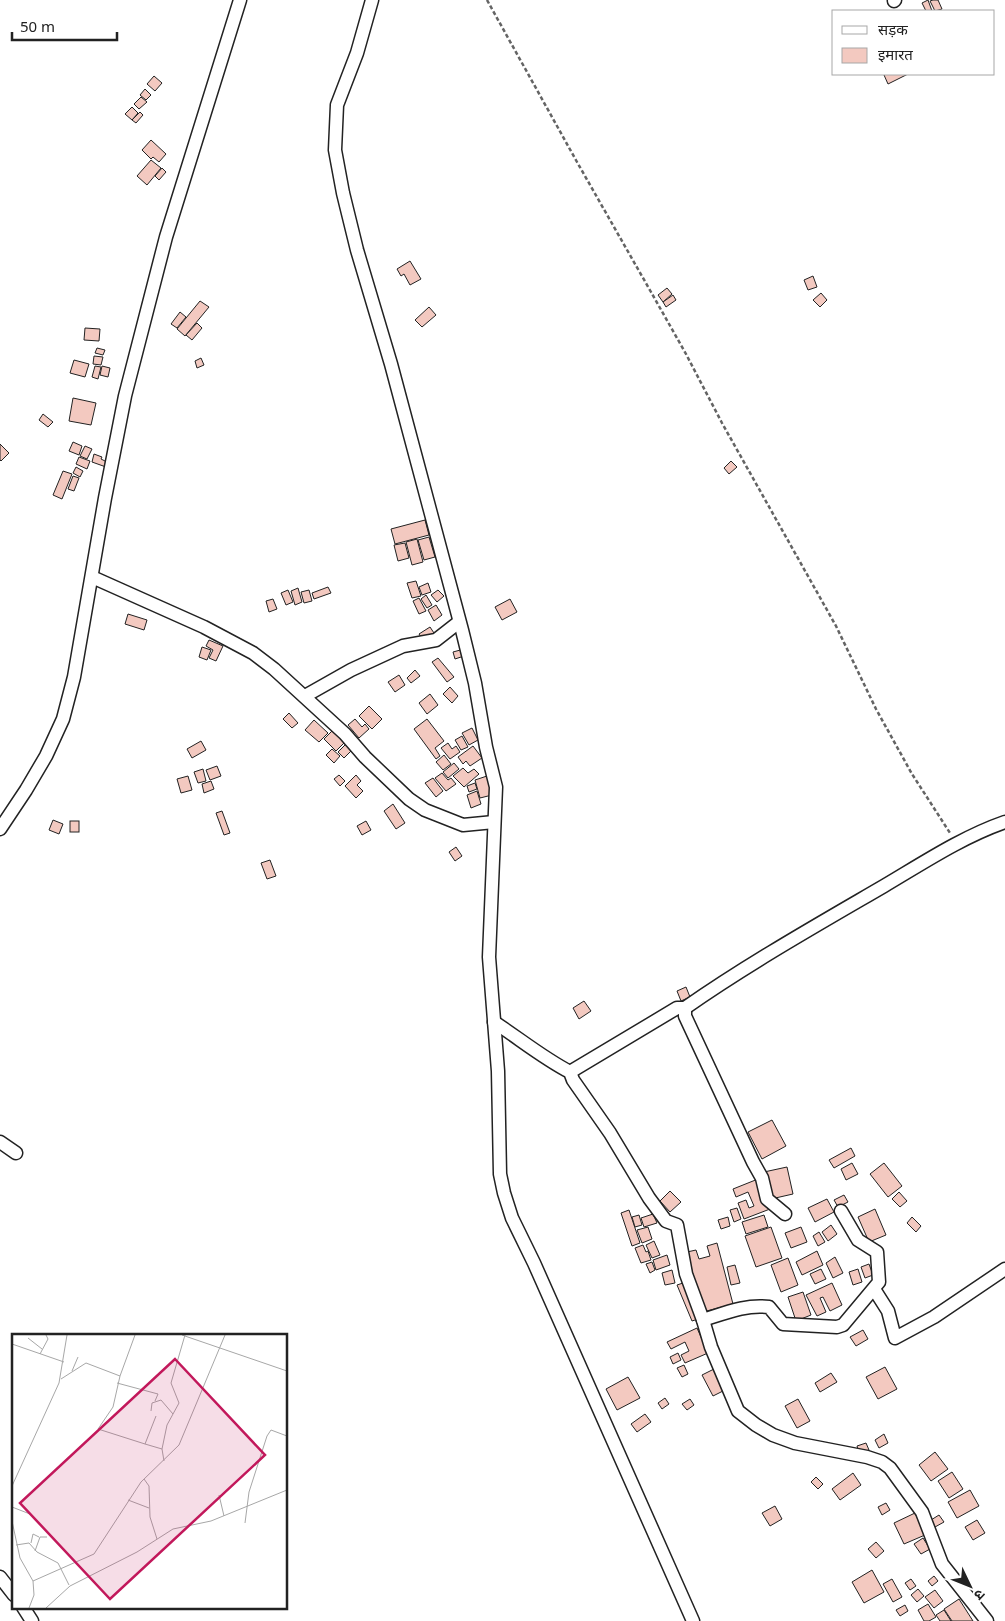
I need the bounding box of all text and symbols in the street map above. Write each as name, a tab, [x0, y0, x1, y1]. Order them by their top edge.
scale bar	[12, 10, 118, 42]
legend	[832, 10, 995, 75]
text: 50 m	[20, 16, 55, 36]
text: सड़क	[878, 19, 908, 39]
text: इमारत	[878, 44, 913, 64]
inset map	[12, 1334, 288, 1608]
north arrow	[945, 1561, 995, 1611]
text: उ	[970, 1586, 990, 1605]

